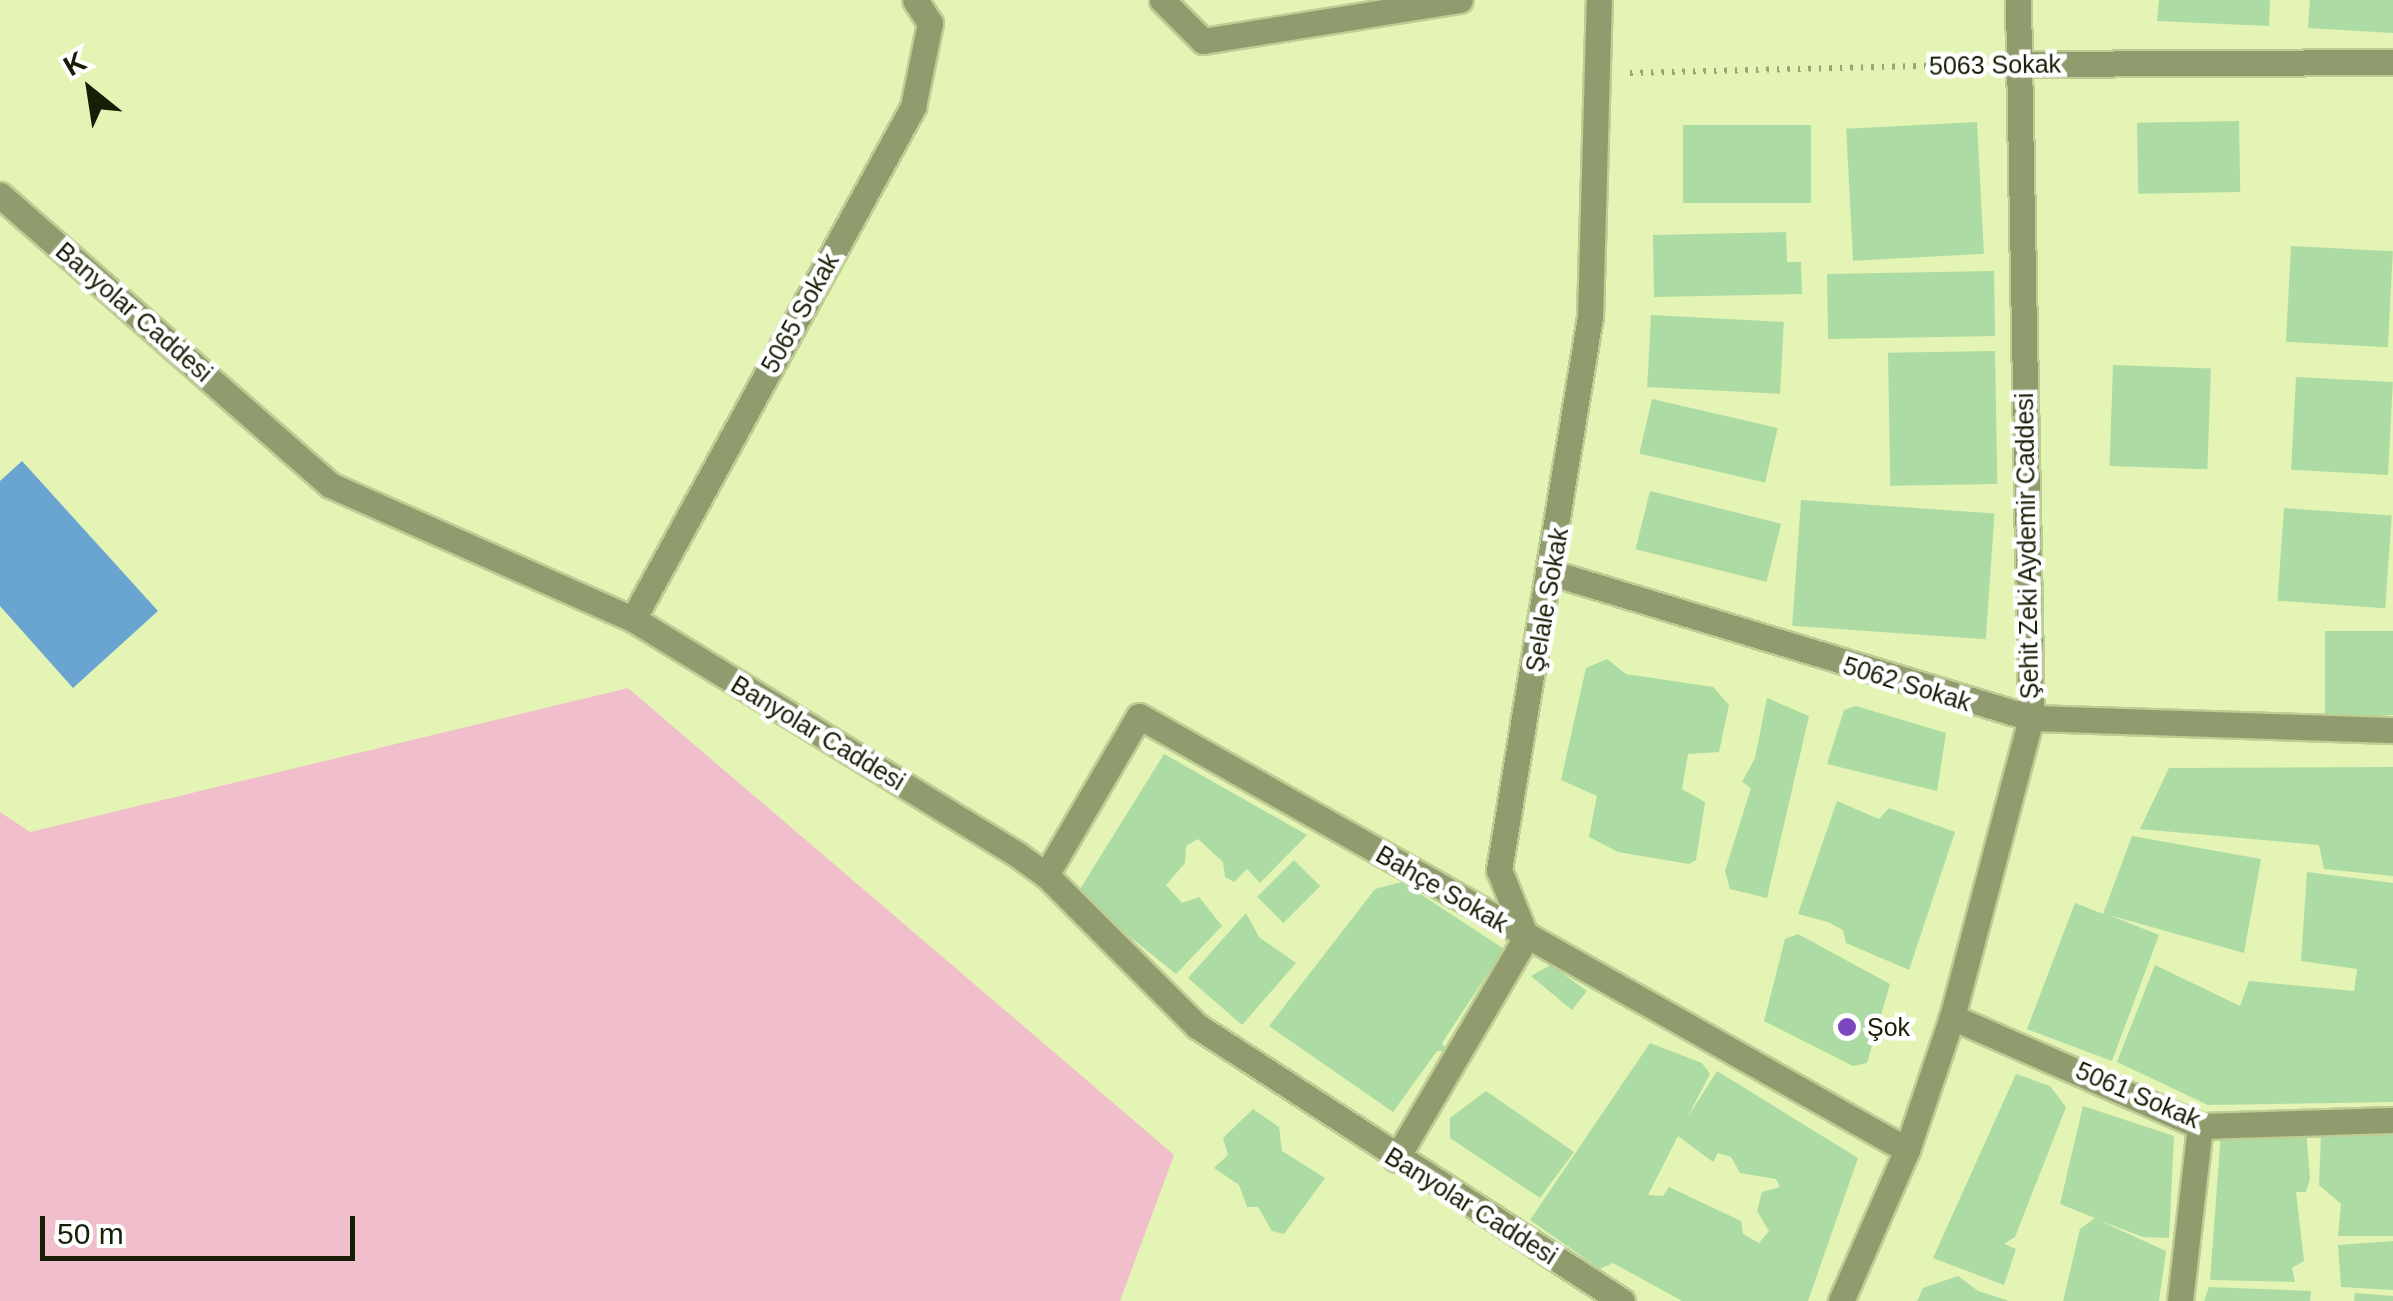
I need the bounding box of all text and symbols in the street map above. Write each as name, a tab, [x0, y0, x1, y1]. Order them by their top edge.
north arrow	[40, 40, 140, 140]
text: K	[58, 45, 91, 82]
street label: 5063 Sokak	[1929, 49, 2061, 81]
street label: Banyolar Caddesi	[50, 236, 218, 388]
street label: 5065 Sokak	[755, 248, 845, 378]
street label: Şehit Zeki Aydemir Caddesi	[2009, 392, 2045, 700]
street label: Şelale Sokak	[1520, 526, 1574, 674]
street label: 5062 Sokak	[1839, 650, 1975, 718]
street label: Banyolar Caddesi	[726, 669, 910, 797]
street label: Bahçe Sokak	[1371, 839, 1513, 939]
place label: Şok	[1867, 1012, 1910, 1042]
marker: Şok	[1836, 1016, 1858, 1038]
street label: 5061 Sokak	[2071, 1055, 2205, 1135]
street label: Banyolar Caddesi	[1379, 1141, 1563, 1271]
scale bar	[45, 1196, 360, 1258]
text: 50 m	[57, 1217, 124, 1250]

